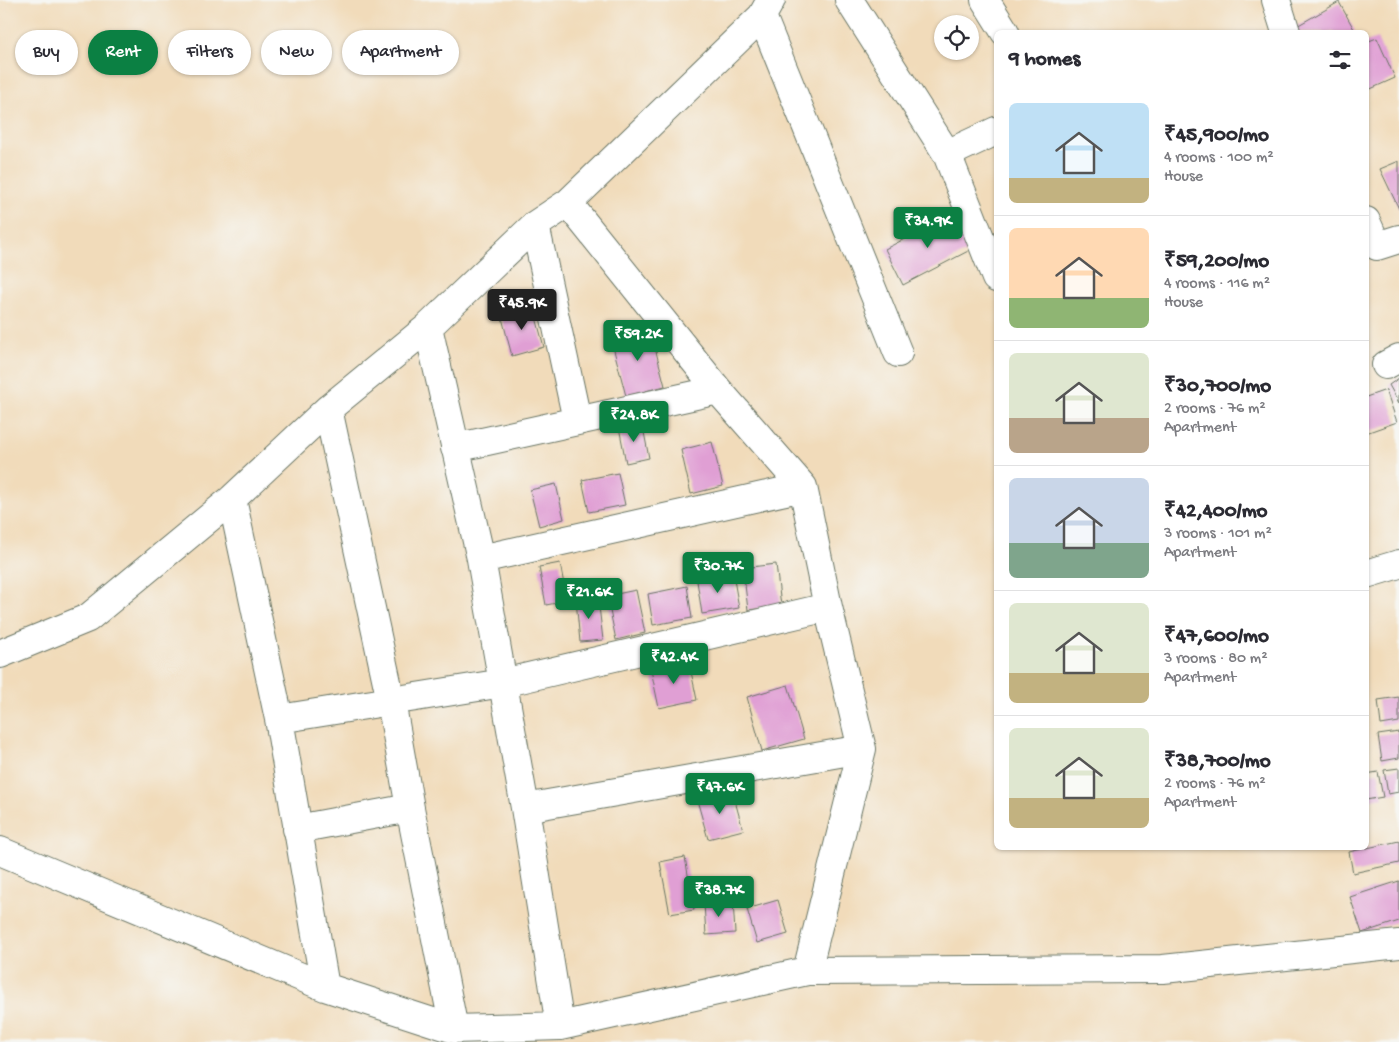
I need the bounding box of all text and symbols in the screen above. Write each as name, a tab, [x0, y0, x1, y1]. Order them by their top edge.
map controls	[934, 15, 979, 60]
button: locate	[934, 15, 979, 60]
chip: Buy	[15, 30, 78, 75]
chip: Rent	[88, 30, 158, 75]
chip: Filters	[168, 30, 251, 75]
chip: New	[261, 30, 332, 75]
chip: Apartment	[342, 30, 459, 75]
icon: filters	[1326, 46, 1354, 74]
text: 9 homes	[1009, 48, 1080, 73]
icon: home	[1049, 123, 1109, 183]
text: ₹45,900/mo	[1164, 124, 1269, 149]
text: 4 rooms · 100 m²	[1164, 149, 1274, 168]
text: House	[1164, 168, 1203, 187]
pin: ₹34.9K	[887, 206, 969, 249]
text: ₹34.9K	[905, 213, 951, 232]
icon: home	[1049, 248, 1109, 308]
text: ₹59,200/mo	[1164, 250, 1269, 275]
text: 4 rooms · 116 m²	[1164, 275, 1270, 294]
pin: ₹45.9K	[481, 288, 563, 331]
text: House	[1164, 294, 1203, 313]
text: ₹45.9K	[499, 295, 546, 314]
pin: ₹59.2K	[597, 320, 679, 362]
text: ₹59.2K	[614, 326, 662, 345]
icon: home	[1049, 373, 1109, 433]
text: ₹30,700/mo	[1164, 375, 1271, 400]
pin: ₹24.8K	[593, 400, 675, 443]
text: 2 rooms · 76 m²	[1164, 400, 1266, 419]
text: ₹24.8K	[610, 407, 658, 426]
text: Apartment	[1164, 419, 1236, 438]
icon: home	[1049, 498, 1109, 558]
text: ₹42,400/mo	[1164, 500, 1267, 525]
text: 3 rooms · 101 m²	[1164, 525, 1272, 544]
text: Apartment	[1164, 544, 1236, 563]
pin: ₹30.7K	[677, 552, 759, 594]
text: ₹30.7K	[694, 558, 742, 577]
pin: ₹21.6K	[548, 578, 630, 620]
text: ₹21.6K	[566, 584, 612, 603]
icon: home	[1049, 623, 1109, 683]
text: ₹47,600/mo	[1164, 625, 1269, 650]
pin: ₹42.4K	[633, 642, 715, 685]
text: ₹42.4K	[651, 649, 697, 668]
text: 3 rooms · 80 m²	[1164, 650, 1268, 669]
text: Apartment	[1164, 669, 1236, 688]
icon: home	[1049, 748, 1109, 808]
text: ₹38,700/mo	[1164, 750, 1271, 775]
pin: ₹47.6K	[679, 772, 761, 815]
text: 2 rooms · 76 m²	[1164, 775, 1266, 794]
text: ₹47.6K	[697, 779, 744, 798]
text: Apartment	[1164, 794, 1236, 813]
pin: ₹38.7K	[678, 876, 760, 918]
text: ₹38.7K	[695, 882, 743, 901]

